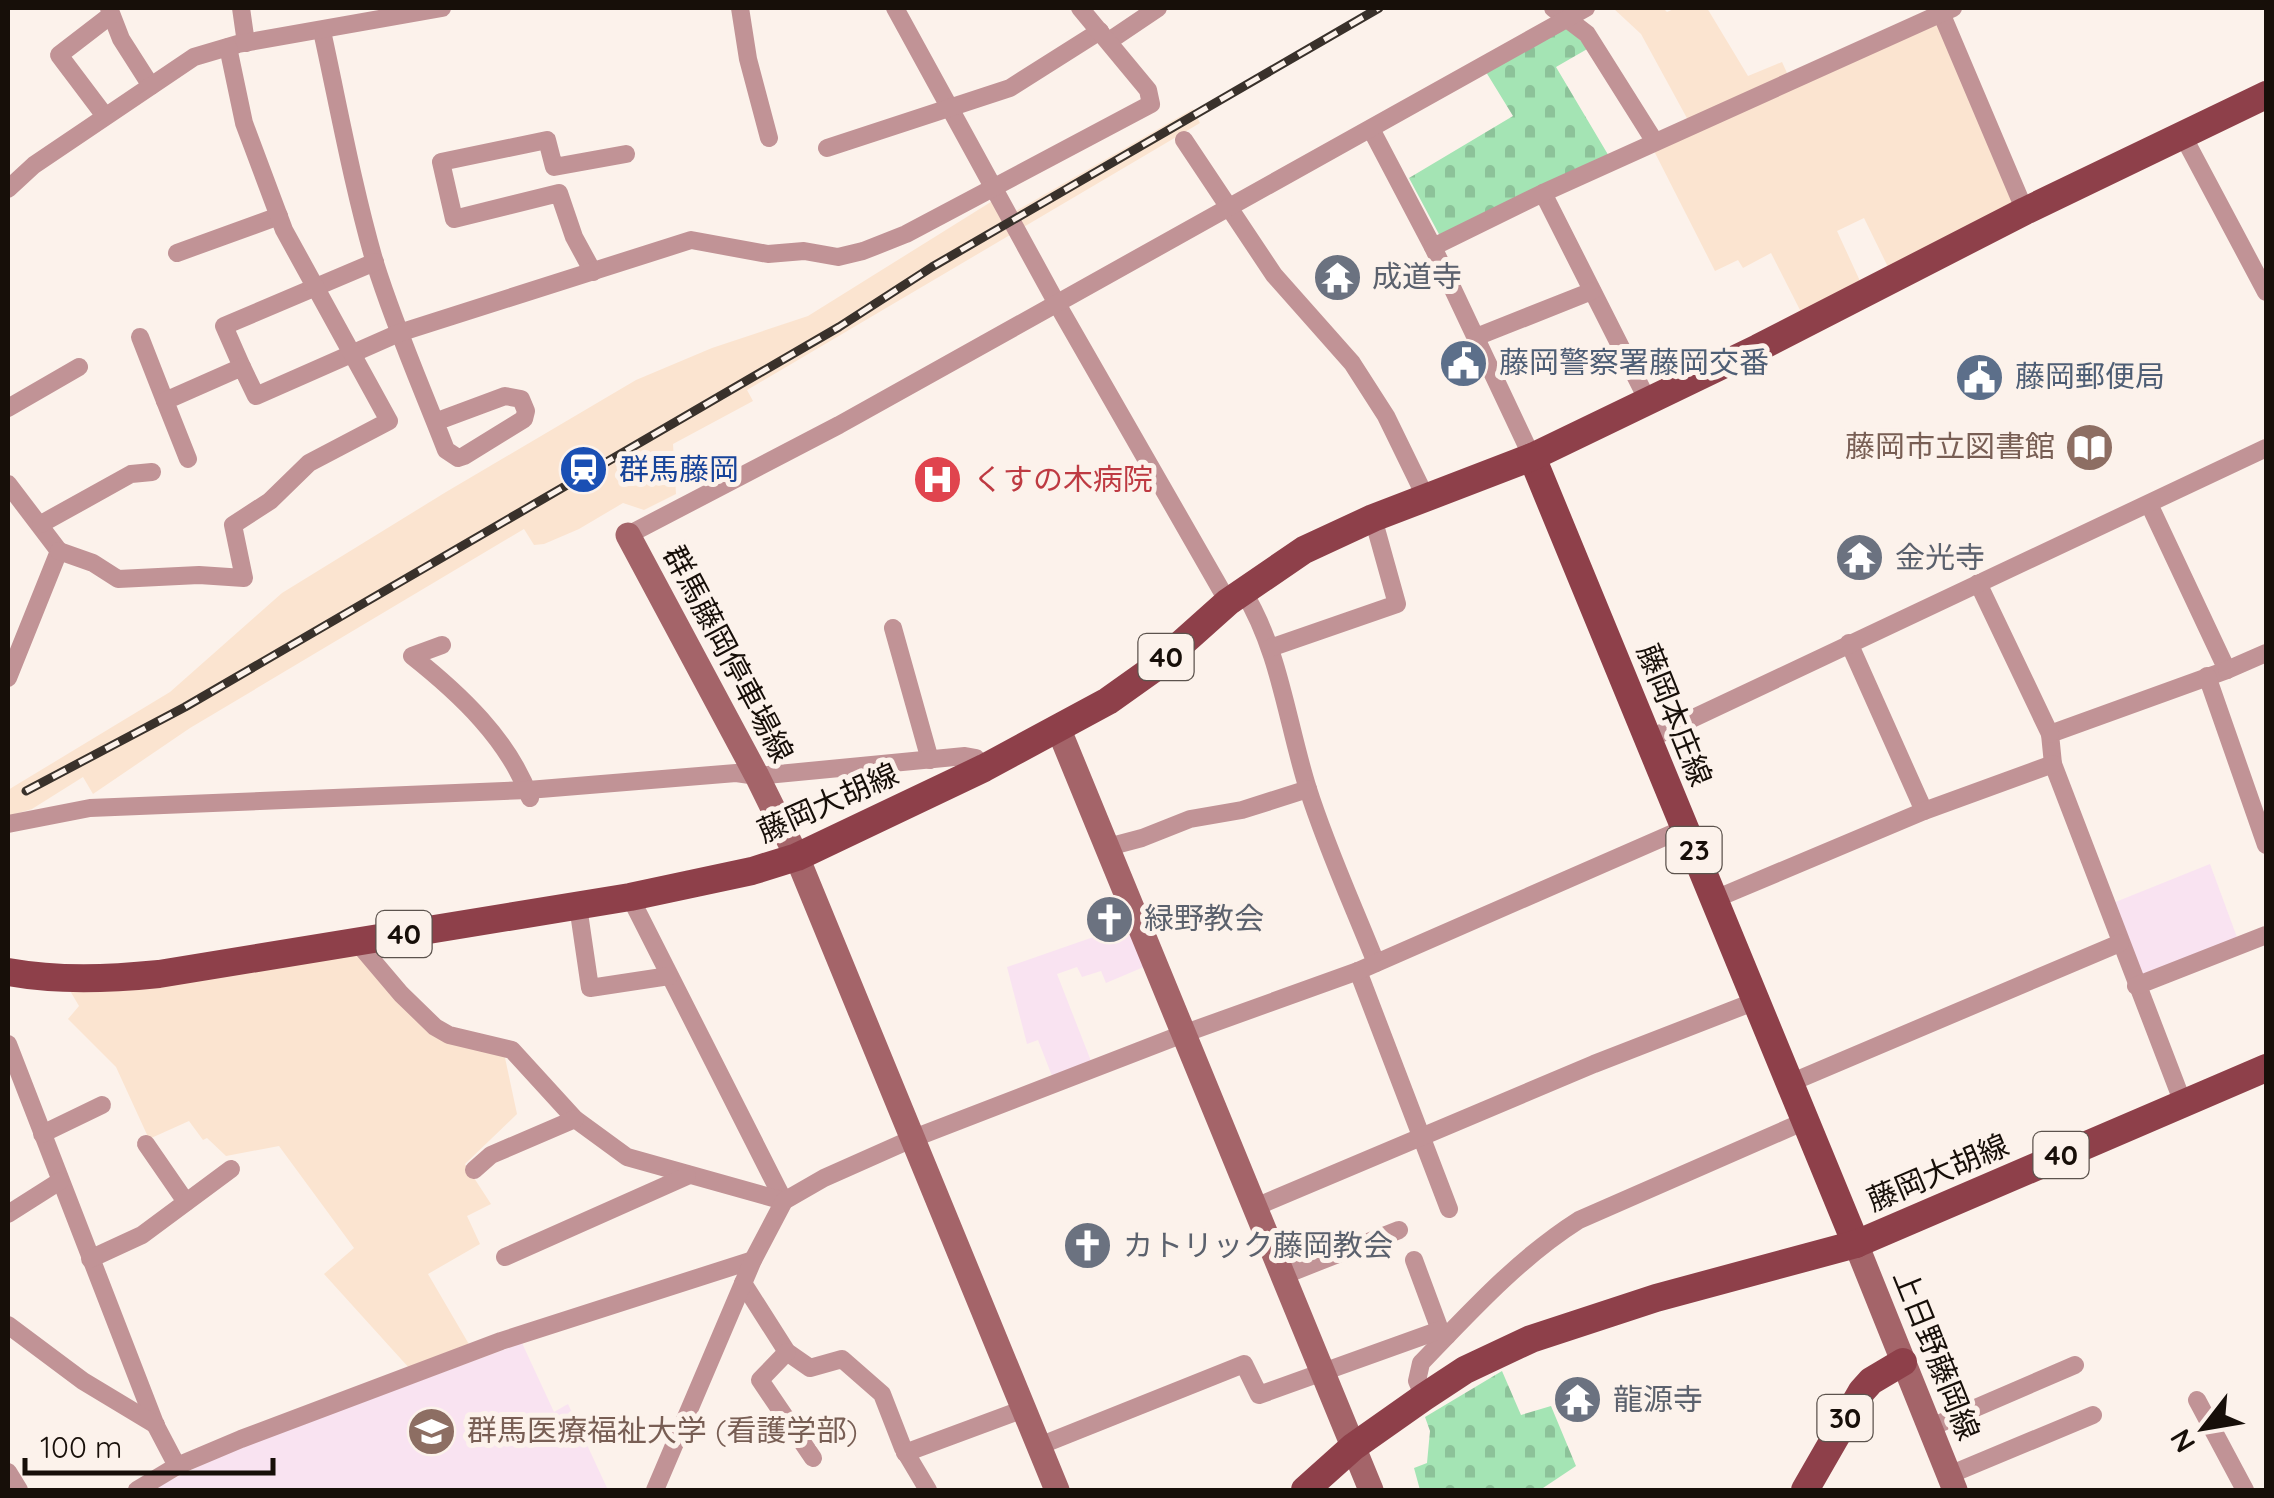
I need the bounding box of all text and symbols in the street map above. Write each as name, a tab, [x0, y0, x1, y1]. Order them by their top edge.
temple icon: 成道寺	[1311, 251, 1363, 303]
place label: 成道寺	[1372, 257, 1462, 295]
public building icon: 藤岡警察署藤岡交番	[1438, 337, 1490, 389]
place label: 藤岡警察署藤岡交番	[1499, 343, 1769, 381]
public building icon: 藤岡郵便局	[1954, 351, 2006, 403]
place label: 藤岡郵便局	[2015, 357, 2165, 395]
library icon: 藤岡市立図書館	[2064, 421, 2116, 473]
place label: 藤岡市立図書館	[1845, 427, 2055, 465]
station icon: 群馬藤岡	[558, 444, 610, 496]
place label: 群馬藤岡	[619, 450, 739, 488]
hospital icon: くすの木病院	[912, 454, 964, 506]
place label: くすの木病院	[973, 460, 1153, 498]
temple icon: 金光寺	[1834, 532, 1886, 584]
place label: 金光寺	[1895, 538, 1985, 576]
street label: 群馬藤岡停車場線	[656, 539, 802, 768]
road number: 40	[1138, 634, 1194, 680]
street label: 藤岡本庄線	[1629, 638, 1721, 791]
street label: 藤岡大胡線	[751, 754, 904, 850]
road number: 23	[1666, 827, 1722, 873]
church icon: 緑野教会	[1083, 893, 1135, 945]
place label: 緑野教会	[1144, 899, 1264, 937]
road number: 40	[376, 911, 432, 957]
street label: 藤岡大胡線	[1861, 1125, 2014, 1219]
road number: 40	[2034, 1132, 2088, 1178]
church icon: カトリック藤岡教会	[1062, 1220, 1114, 1272]
place label: カトリック藤岡教会	[1123, 1226, 1393, 1264]
street label: 上日野藤岡線	[1886, 1264, 1988, 1445]
temple icon: 龍源寺	[1552, 1374, 1604, 1426]
north arrow	[2154, 1378, 2254, 1478]
place label: 龍源寺	[1613, 1380, 1703, 1418]
road number: 30	[1818, 1395, 1872, 1441]
school or university icon: 群馬医療福祉大学 (看護学部)	[406, 1405, 458, 1457]
place label: 群馬医療福祉大学 (看護学部)	[467, 1411, 858, 1449]
scale bar	[25, 1413, 272, 1475]
text: N	[2162, 1423, 2202, 1459]
text: 100 m	[40, 1428, 122, 1466]

